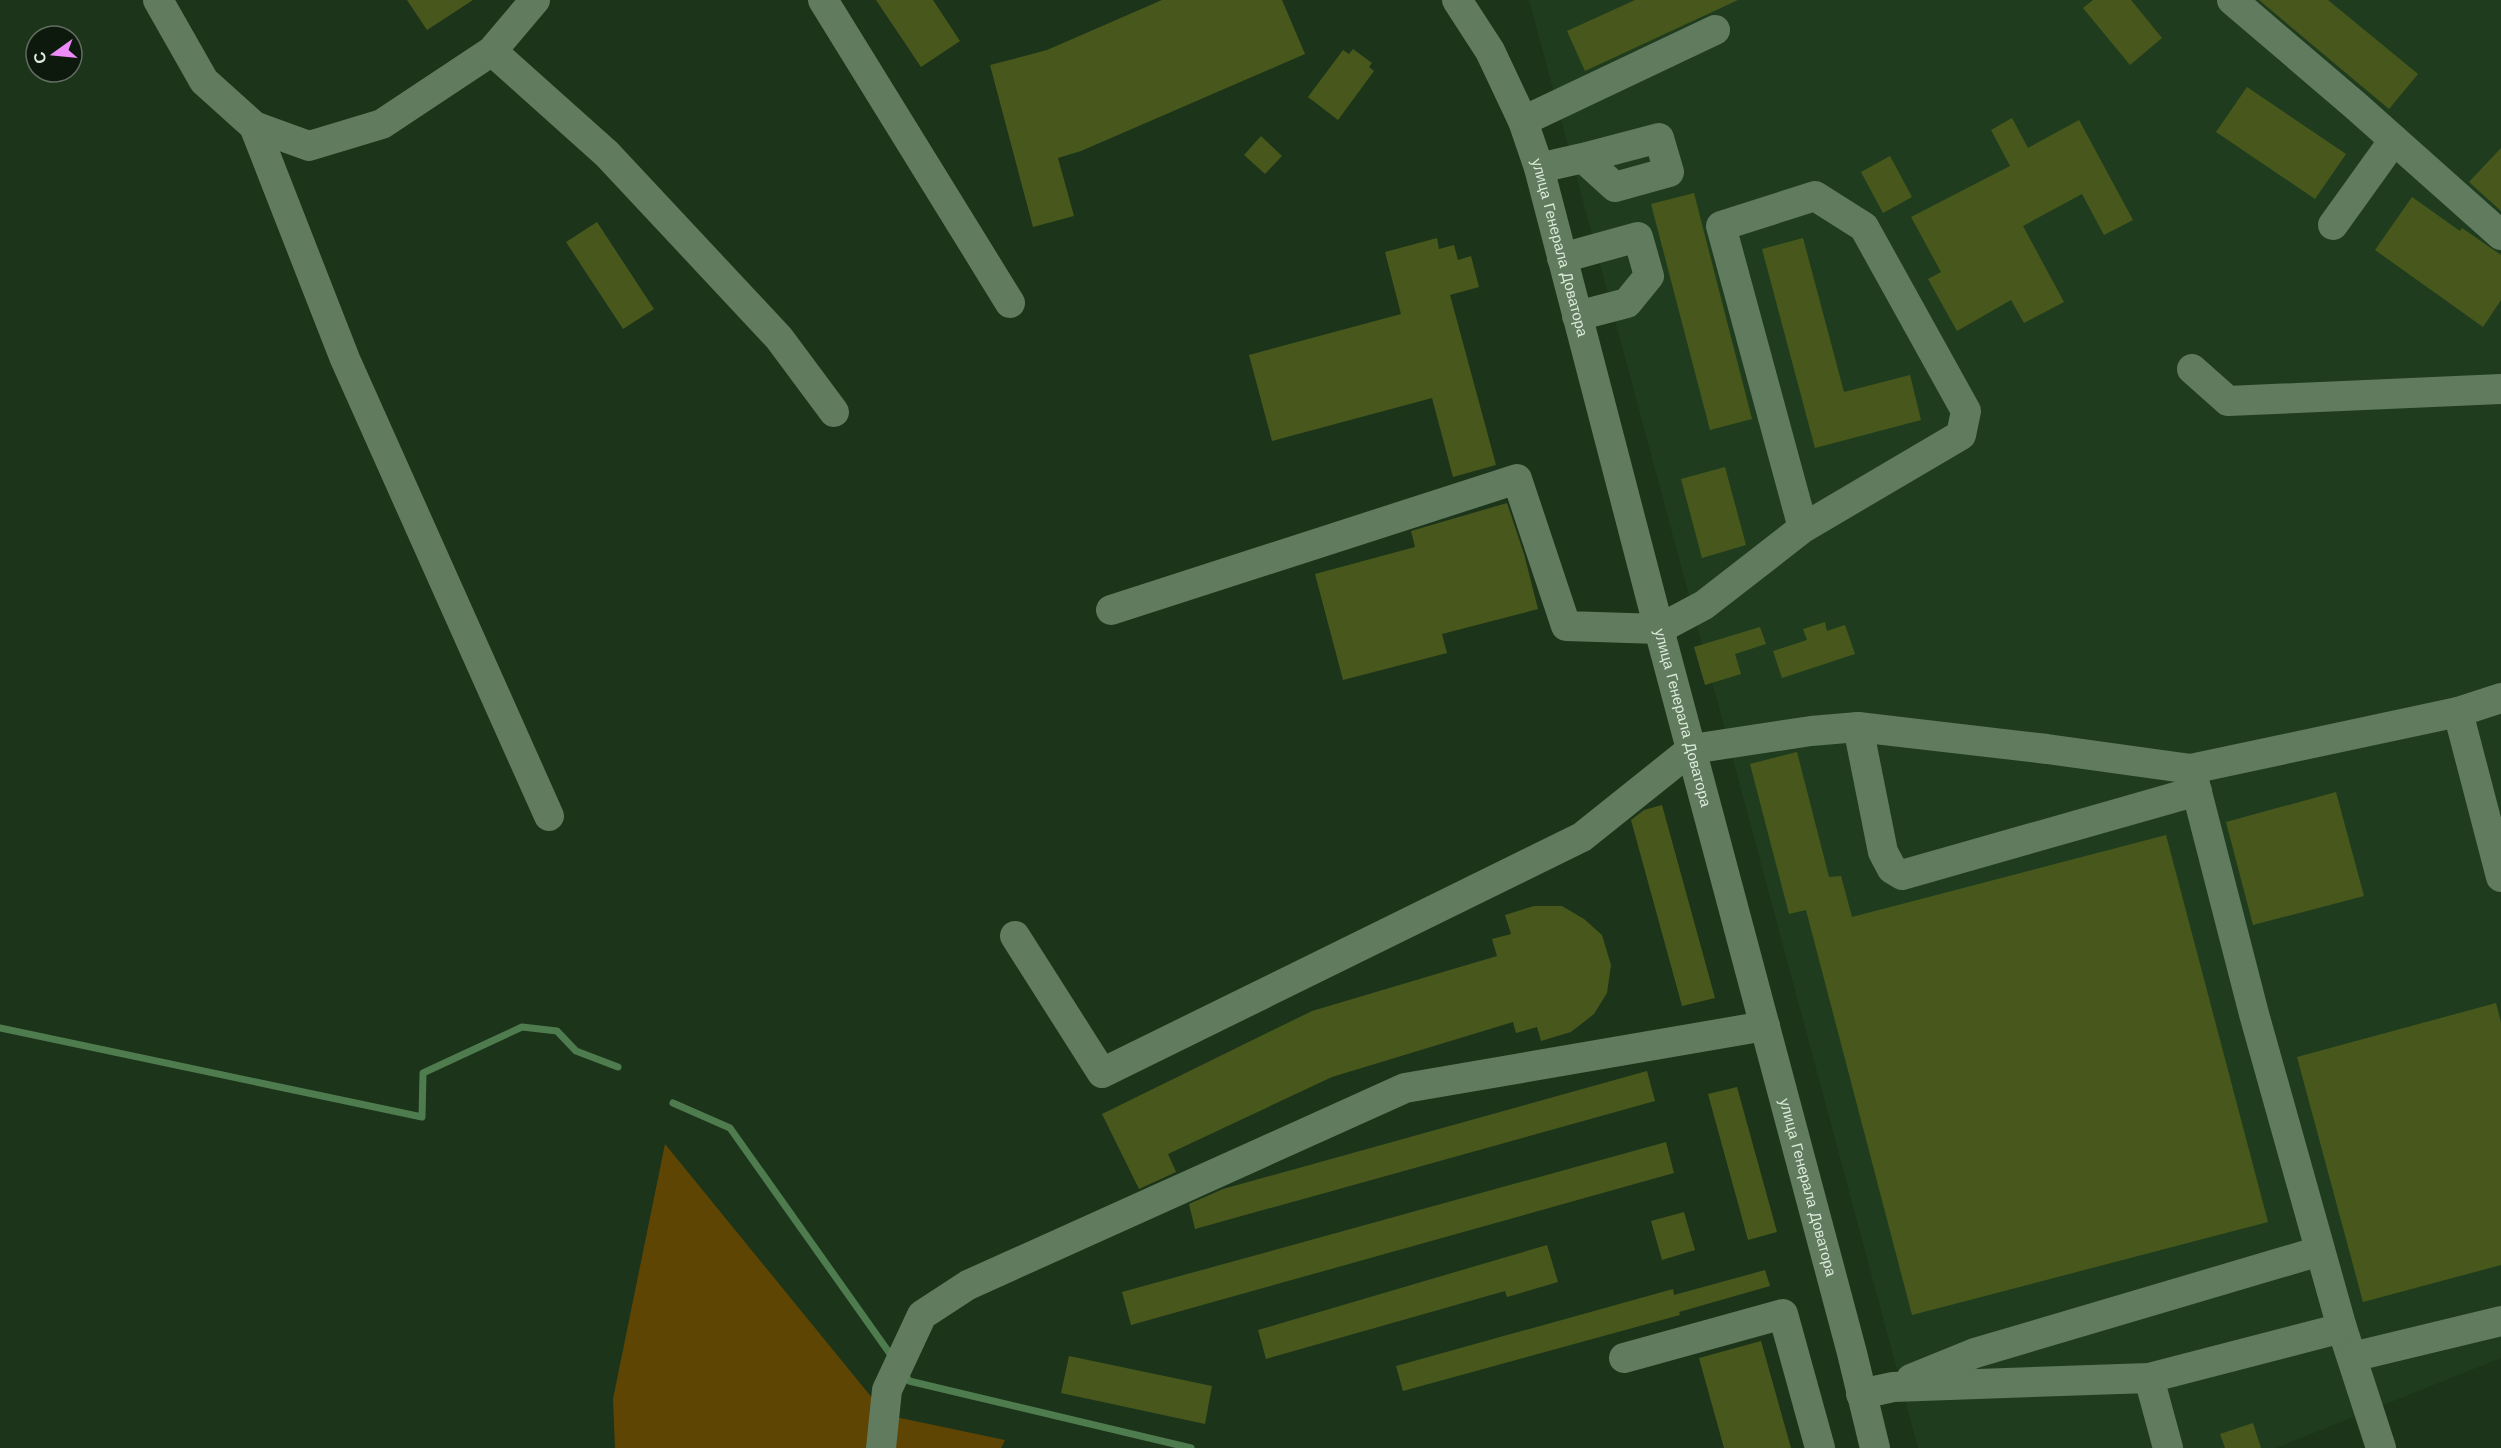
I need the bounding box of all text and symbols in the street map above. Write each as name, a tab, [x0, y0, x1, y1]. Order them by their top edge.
north arrow	[24, 24, 84, 84]
text: С	[29, 49, 51, 66]
street label: улица Генерала Доватора	[1527, 156, 1592, 339]
street label: улица Генерала Доватора	[1650, 627, 1715, 809]
street label: улица Генерала Доватора	[1775, 1096, 1840, 1279]

